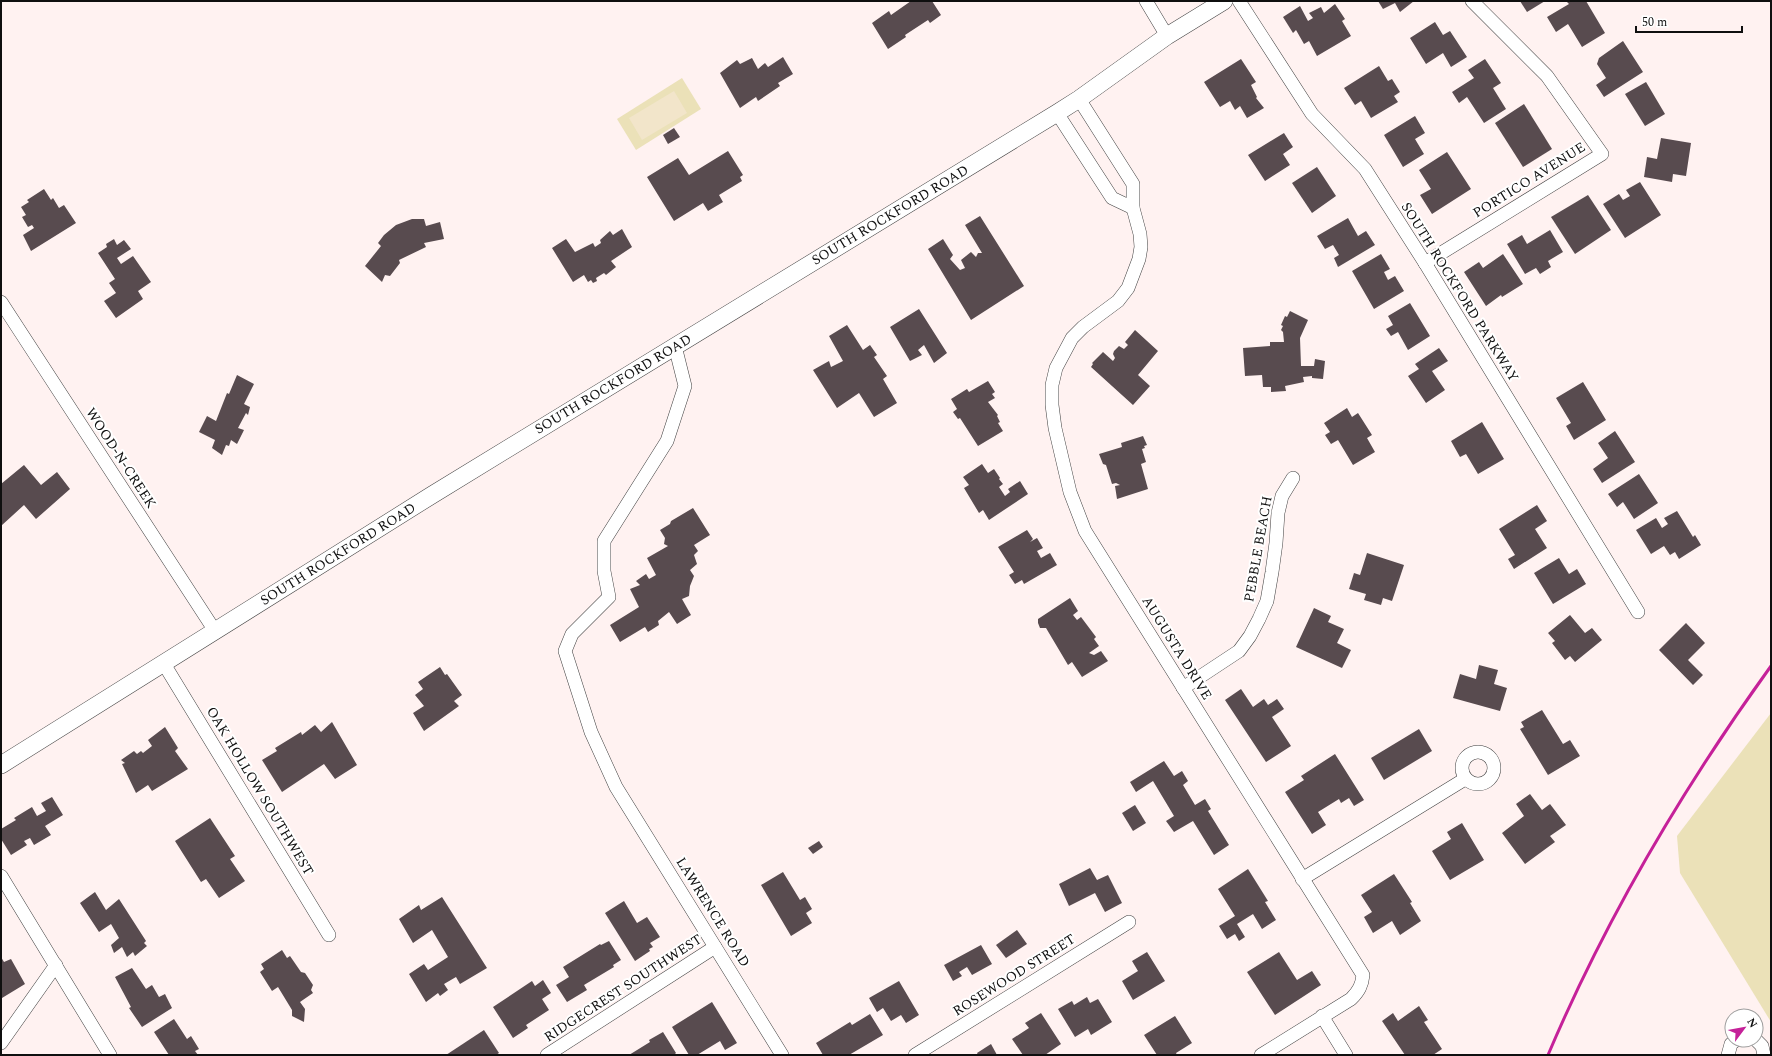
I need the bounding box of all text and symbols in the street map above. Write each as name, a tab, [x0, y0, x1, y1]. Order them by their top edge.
scale bar	[1636, 8, 1742, 34]
text: 50 m	[1642, 13, 1667, 32]
street label: PORTICO AVENUE	[1469, 137, 1589, 223]
street label: SOUTH ROCKFORD ROAD	[807, 160, 973, 270]
street label: SOUTH ROCKFORD PARKWAY	[1396, 198, 1524, 386]
street label: SOUTH ROCKFORD ROAD	[530, 329, 696, 439]
street label: WOOD-N-CREEK	[80, 403, 162, 513]
street label: PEBBLE BEACH	[1238, 494, 1278, 604]
street label: SOUTH ROCKFORD ROAD	[256, 497, 420, 611]
street label: AUGUSTA DRIVE	[1137, 592, 1217, 704]
street label: OAK HOLLOW SOUTHWEST	[201, 703, 319, 879]
street label: LAWRENCE ROAD	[671, 853, 755, 971]
street label: RIDGECREST SOUTHWEST	[540, 929, 706, 1047]
street label: ROSEWOOD STREET	[948, 929, 1080, 1021]
north arrow	[1724, 1008, 1764, 1048]
text: N	[1742, 1015, 1762, 1031]

